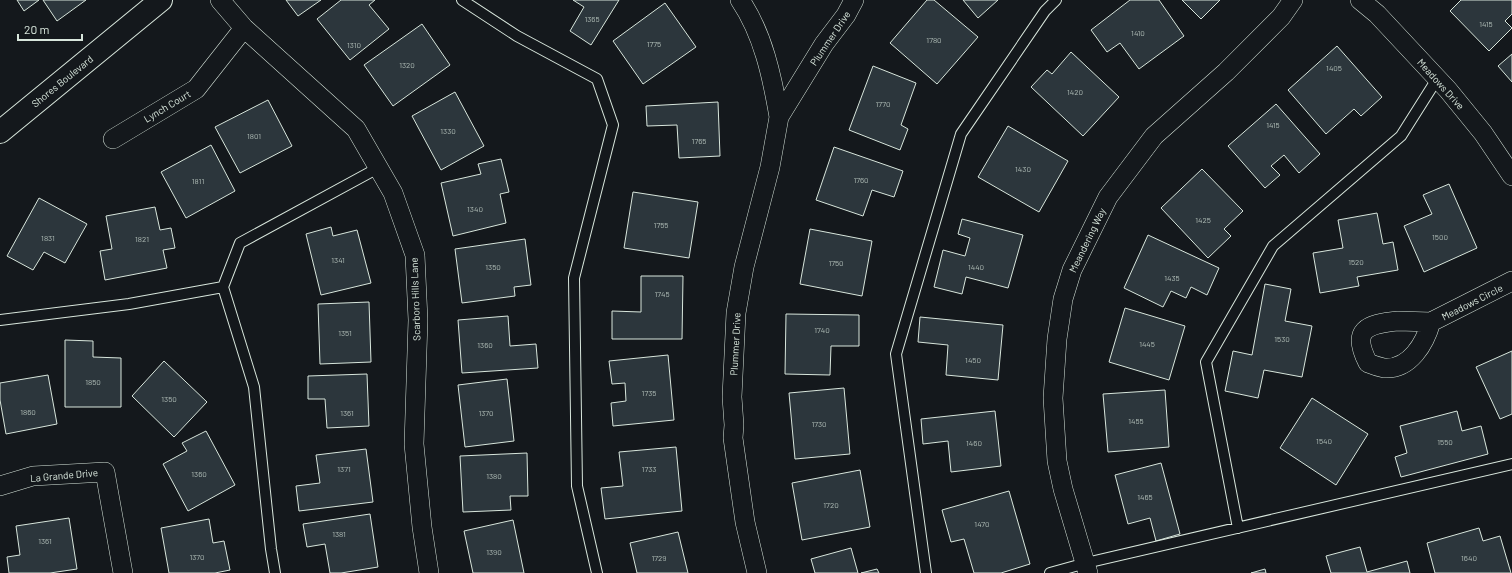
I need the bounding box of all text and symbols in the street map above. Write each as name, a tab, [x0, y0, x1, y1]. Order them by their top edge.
street label: Plummer Drive	[807, 8, 853, 68]
house number: 1365	[584, 14, 600, 24]
scale bar	[18, 16, 82, 42]
house number: 1415	[1479, 19, 1493, 29]
text: 20 m	[24, 22, 50, 36]
house number: 1410	[1131, 28, 1145, 38]
house number: 1780	[926, 35, 942, 45]
house number: 1775	[647, 39, 661, 49]
house number: 1310	[347, 40, 361, 50]
street label: Shores Boulevard	[29, 53, 95, 109]
street label: Meadows Drive	[1415, 56, 1467, 112]
house number: 1320	[399, 60, 415, 70]
house number: 1405	[1326, 63, 1342, 73]
street label: Lynch Court	[141, 87, 193, 125]
house number: 1420	[1067, 87, 1083, 97]
house number: 1770	[876, 99, 890, 109]
house number: 1415	[1266, 120, 1280, 130]
house number: 1330	[440, 126, 456, 136]
house number: 1801	[247, 131, 261, 141]
house number: 1765	[692, 136, 706, 146]
house number: 1430	[1015, 164, 1031, 174]
house number: 1760	[853, 175, 869, 185]
house number: 1811	[192, 176, 204, 186]
house number: 1340	[467, 204, 483, 214]
street label: Meandering Way	[1066, 205, 1108, 274]
house number: 1425	[1195, 215, 1211, 225]
house number: 1755	[654, 220, 668, 230]
house number: 1500	[1432, 232, 1448, 242]
house number: 1831	[41, 233, 55, 243]
house number: 1821	[135, 234, 149, 244]
house number: 1341	[331, 255, 345, 265]
street label: Scarboro Hills Lane	[408, 257, 422, 341]
house number: 1520	[1348, 257, 1364, 267]
house number: 1750	[828, 258, 844, 268]
house number: 1350	[485, 262, 501, 272]
house number: 1440	[968, 262, 984, 272]
house number: 1435	[1164, 273, 1180, 283]
street label: Meadows Circle	[1439, 281, 1505, 323]
house number: 1745	[654, 289, 670, 299]
street label: Plummer Drive	[727, 312, 743, 376]
house number: 1740	[814, 325, 830, 335]
house number: 1351	[338, 328, 352, 338]
house number: 1530	[1274, 334, 1290, 344]
house number: 1445	[1139, 339, 1155, 349]
house number: 1360	[477, 340, 493, 350]
house number: 1450	[965, 355, 981, 365]
house number: 1850	[85, 377, 101, 387]
house number: 1735	[642, 388, 656, 398]
house number: 1350	[161, 394, 177, 404]
house number: 1860	[20, 407, 36, 417]
house number: 1361	[340, 408, 354, 418]
house number: 1370	[478, 408, 494, 418]
house number: 1455	[1128, 416, 1144, 426]
house number: 1730	[811, 419, 827, 429]
house number: 1540	[1316, 436, 1332, 446]
house number: 1550	[1437, 437, 1453, 447]
house number: 1460	[966, 438, 982, 448]
house number: 1371	[337, 464, 351, 474]
house number: 1733	[642, 464, 656, 474]
street label: La Grande Drive	[30, 466, 98, 484]
house number: 1360	[191, 469, 207, 479]
house number: 1380	[486, 471, 502, 481]
house number: 1465	[1137, 492, 1153, 502]
house number: 1720	[823, 500, 839, 510]
house number: 1470	[974, 519, 990, 529]
house number: 1381	[332, 529, 346, 539]
house number: 1361	[38, 536, 52, 546]
house number: 1390	[486, 547, 502, 557]
house number: 1370	[189, 552, 205, 562]
house number: 1729	[651, 553, 667, 563]
house number: 1640	[1461, 553, 1477, 563]

